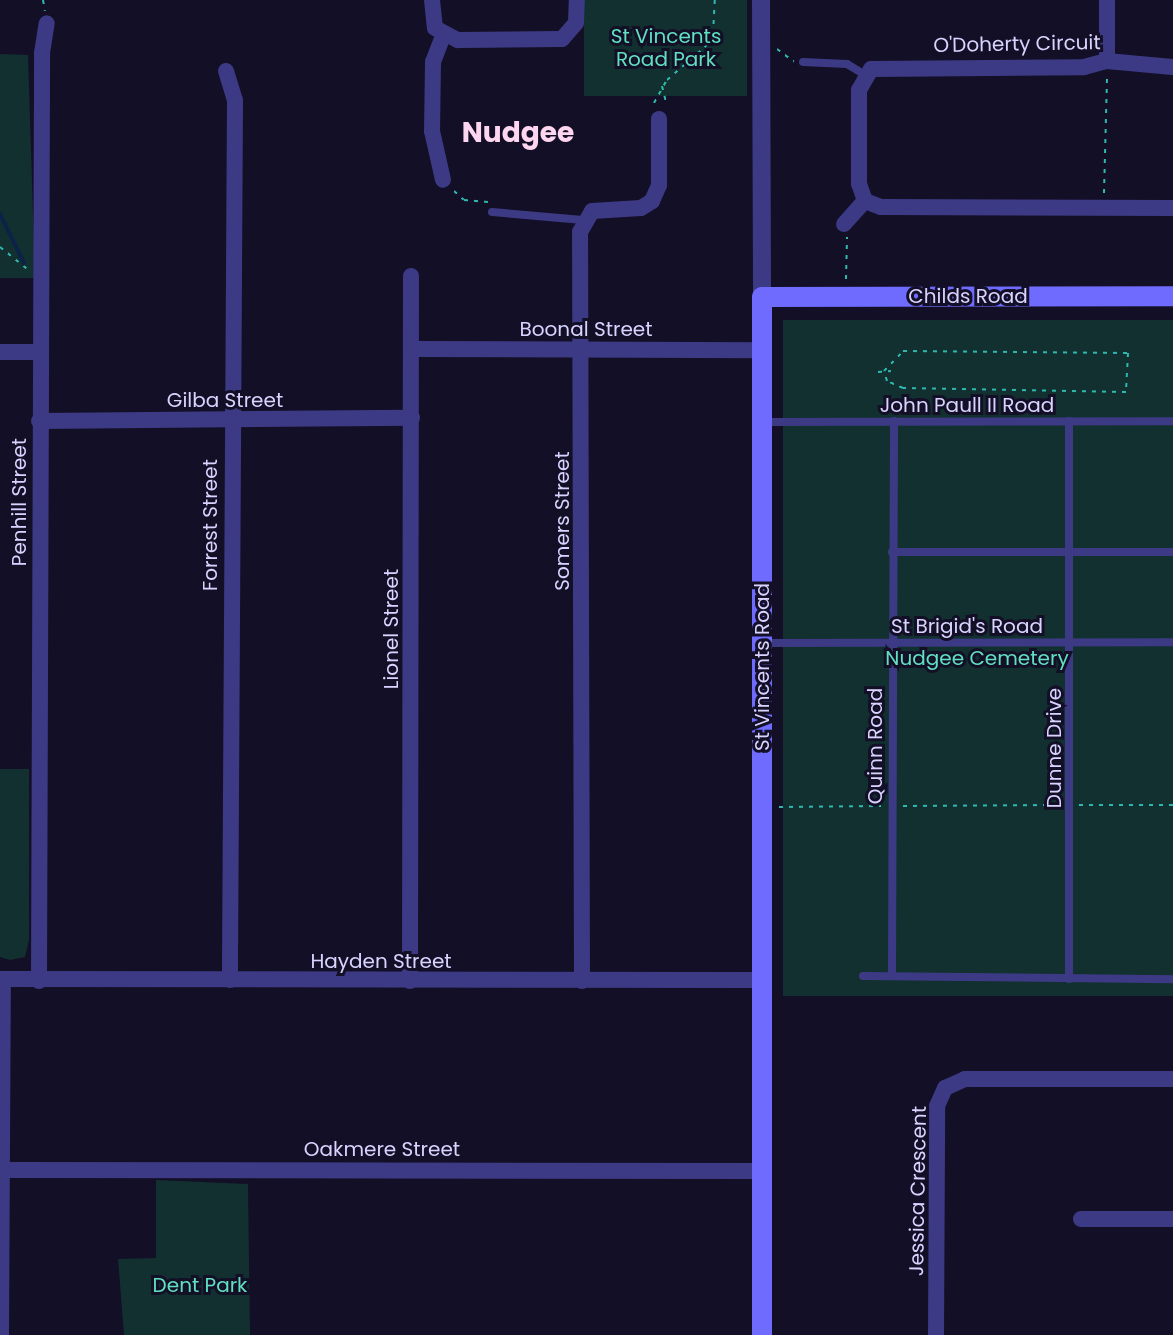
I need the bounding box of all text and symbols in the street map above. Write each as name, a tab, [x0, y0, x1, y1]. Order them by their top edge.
park label: St Vincents Road Park	[611, 24, 721, 71]
street label: O'Doherty Circuit	[933, 31, 1101, 57]
district label: Nudgee	[462, 116, 574, 150]
street label: Childs Road	[908, 284, 1028, 308]
street label: Boonal Street	[520, 317, 652, 341]
street label: Gilba Street	[167, 388, 283, 412]
street label: John Paull II Road	[880, 393, 1054, 417]
street label: Penhill Street	[7, 438, 31, 566]
street label: Somers Street	[550, 451, 574, 591]
street label: Forrest Street	[198, 459, 222, 591]
street label: Lionel Street	[379, 569, 403, 689]
street label: St Vincents Road	[750, 583, 774, 751]
street label: St Brigid's Road	[891, 614, 1043, 638]
park label: Nudgee Cemetery	[885, 646, 1069, 670]
street label: Quinn Road	[863, 688, 887, 804]
street label: Dunne Drive	[1042, 688, 1066, 808]
street label: Hayden Street	[310, 949, 452, 973]
street label: Jessica Crescent	[905, 1106, 931, 1276]
street label: Oakmere Street	[304, 1137, 460, 1161]
park label: Dent Park	[153, 1273, 247, 1297]

